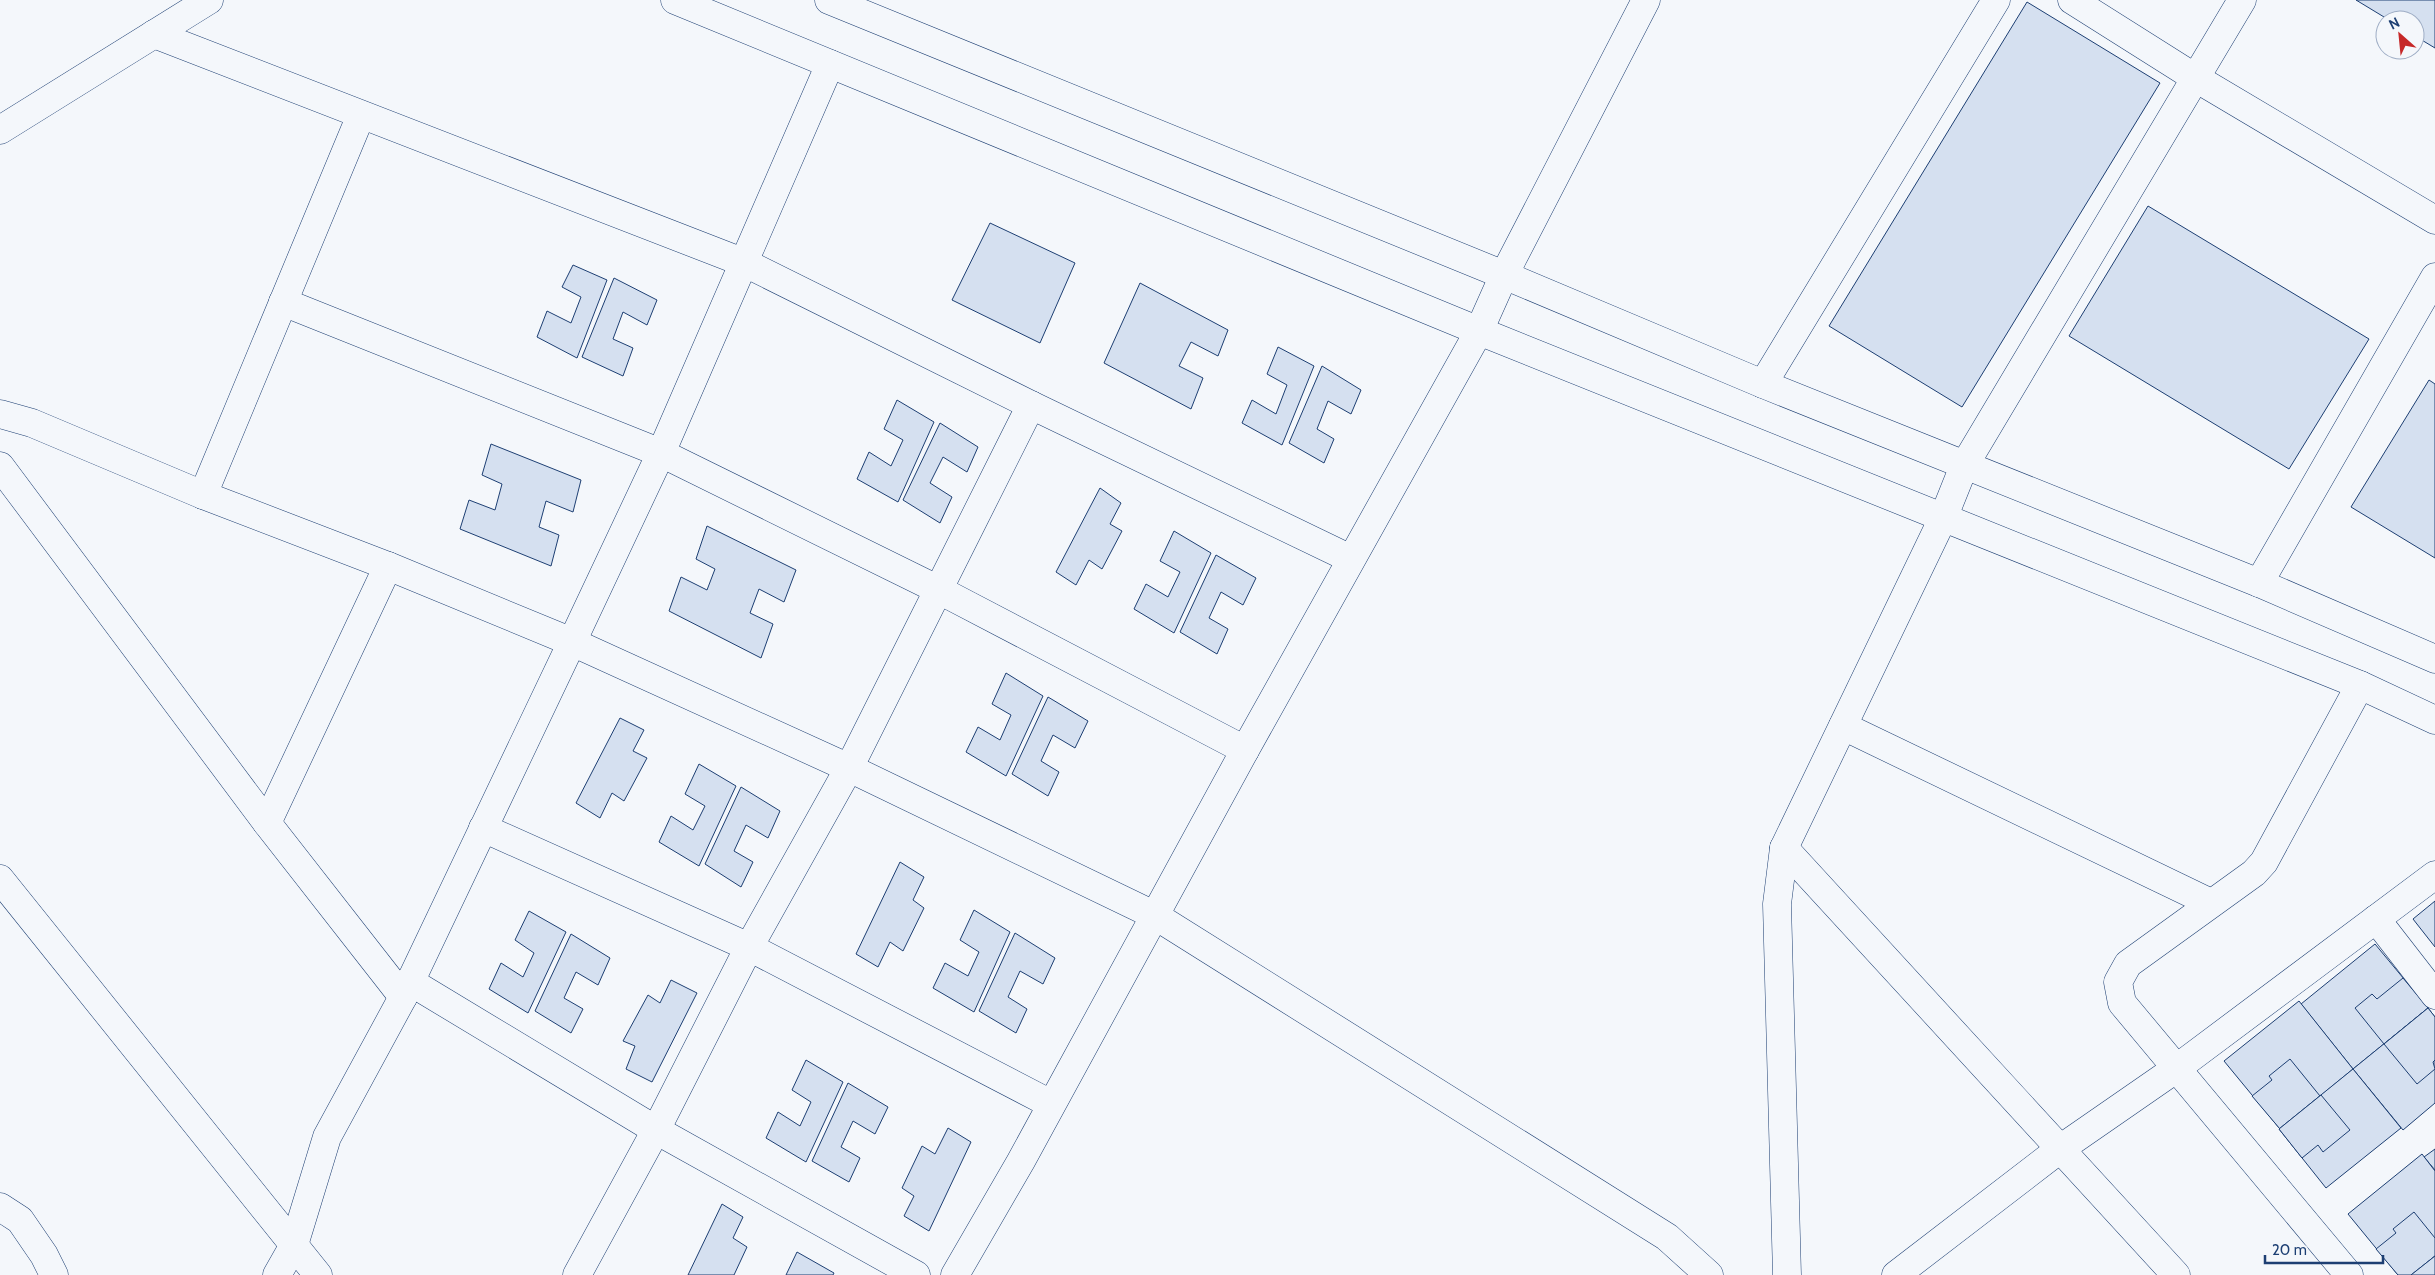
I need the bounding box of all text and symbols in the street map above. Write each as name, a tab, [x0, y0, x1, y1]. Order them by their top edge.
north arrow	[2375, 10, 2425, 60]
text: N	[2386, 13, 2403, 34]
scale bar	[2265, 1232, 2382, 1264]
text: 20 m	[2272, 1241, 2307, 1259]

